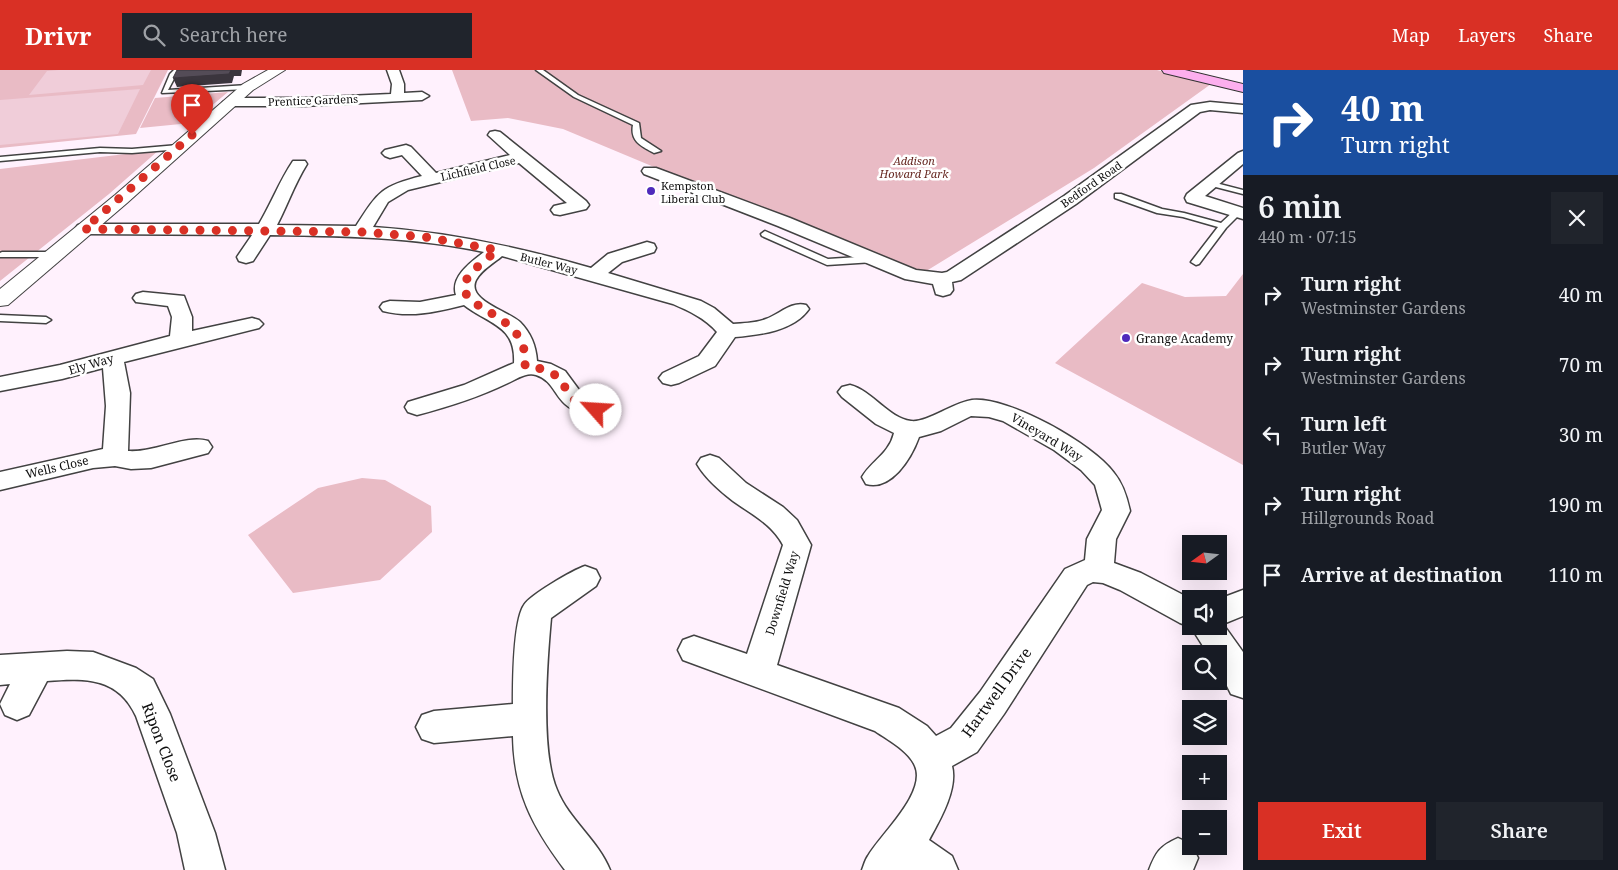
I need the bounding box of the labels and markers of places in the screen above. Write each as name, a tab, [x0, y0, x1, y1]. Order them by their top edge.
pin	[171, 84, 213, 135]
place label: Kempston Liberal Club	[661, 178, 726, 206]
marker: Kempston Liberal Club	[645, 185, 657, 197]
place label: Grange Academy	[1136, 330, 1233, 347]
marker: Grange Academy	[1120, 332, 1132, 344]

